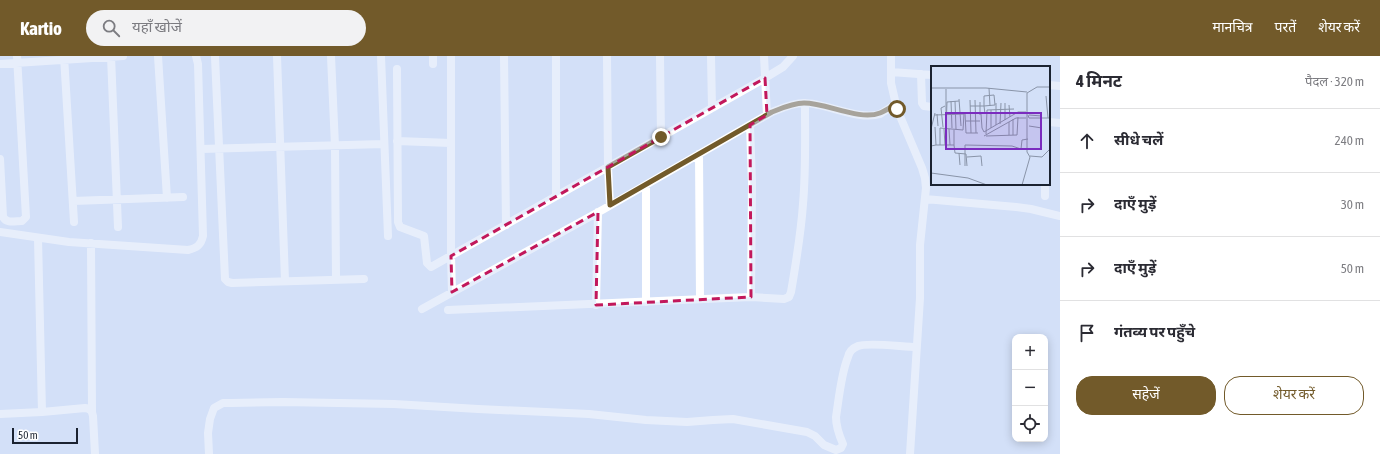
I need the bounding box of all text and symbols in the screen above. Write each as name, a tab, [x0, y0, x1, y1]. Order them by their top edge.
search box	[86, 10, 366, 46]
text: Kartio	[20, 17, 62, 39]
icon: search	[100, 17, 122, 39]
text: यहाँ खोजें	[132, 18, 182, 35]
text: मानचित्र	[1213, 19, 1253, 35]
text: परतें	[1275, 19, 1296, 35]
text: शेयर करें	[1318, 19, 1360, 35]
inset map	[931, 66, 1050, 185]
text: 4 मिनट	[1076, 71, 1122, 91]
text: पैदल · 320 m	[1305, 74, 1364, 89]
route start	[888, 100, 906, 118]
route end	[652, 128, 670, 146]
icon: ahead	[1076, 130, 1098, 152]
text: सीधे चलें	[1114, 131, 1163, 148]
text: 240 m	[1335, 133, 1364, 148]
icon: right	[1076, 194, 1098, 216]
text: दाएँ मुड़ें	[1114, 195, 1156, 212]
text: 30 m	[1341, 197, 1364, 212]
icon: right	[1076, 258, 1098, 280]
text: दाएँ मुड़ें	[1114, 259, 1156, 276]
text: 50 m	[1341, 261, 1364, 276]
icon: arrive	[1076, 322, 1098, 344]
text: गंतव्य पर पहुँचे	[1114, 323, 1195, 340]
map controls	[1012, 334, 1048, 442]
button: +	[1012, 334, 1048, 370]
button: −	[1012, 370, 1048, 406]
button: सहेजें	[1076, 376, 1216, 415]
button: शेयर करें	[1224, 376, 1364, 415]
button: locate	[1012, 406, 1048, 442]
scale bar	[12, 426, 78, 445]
text: 50 m	[18, 429, 38, 441]

